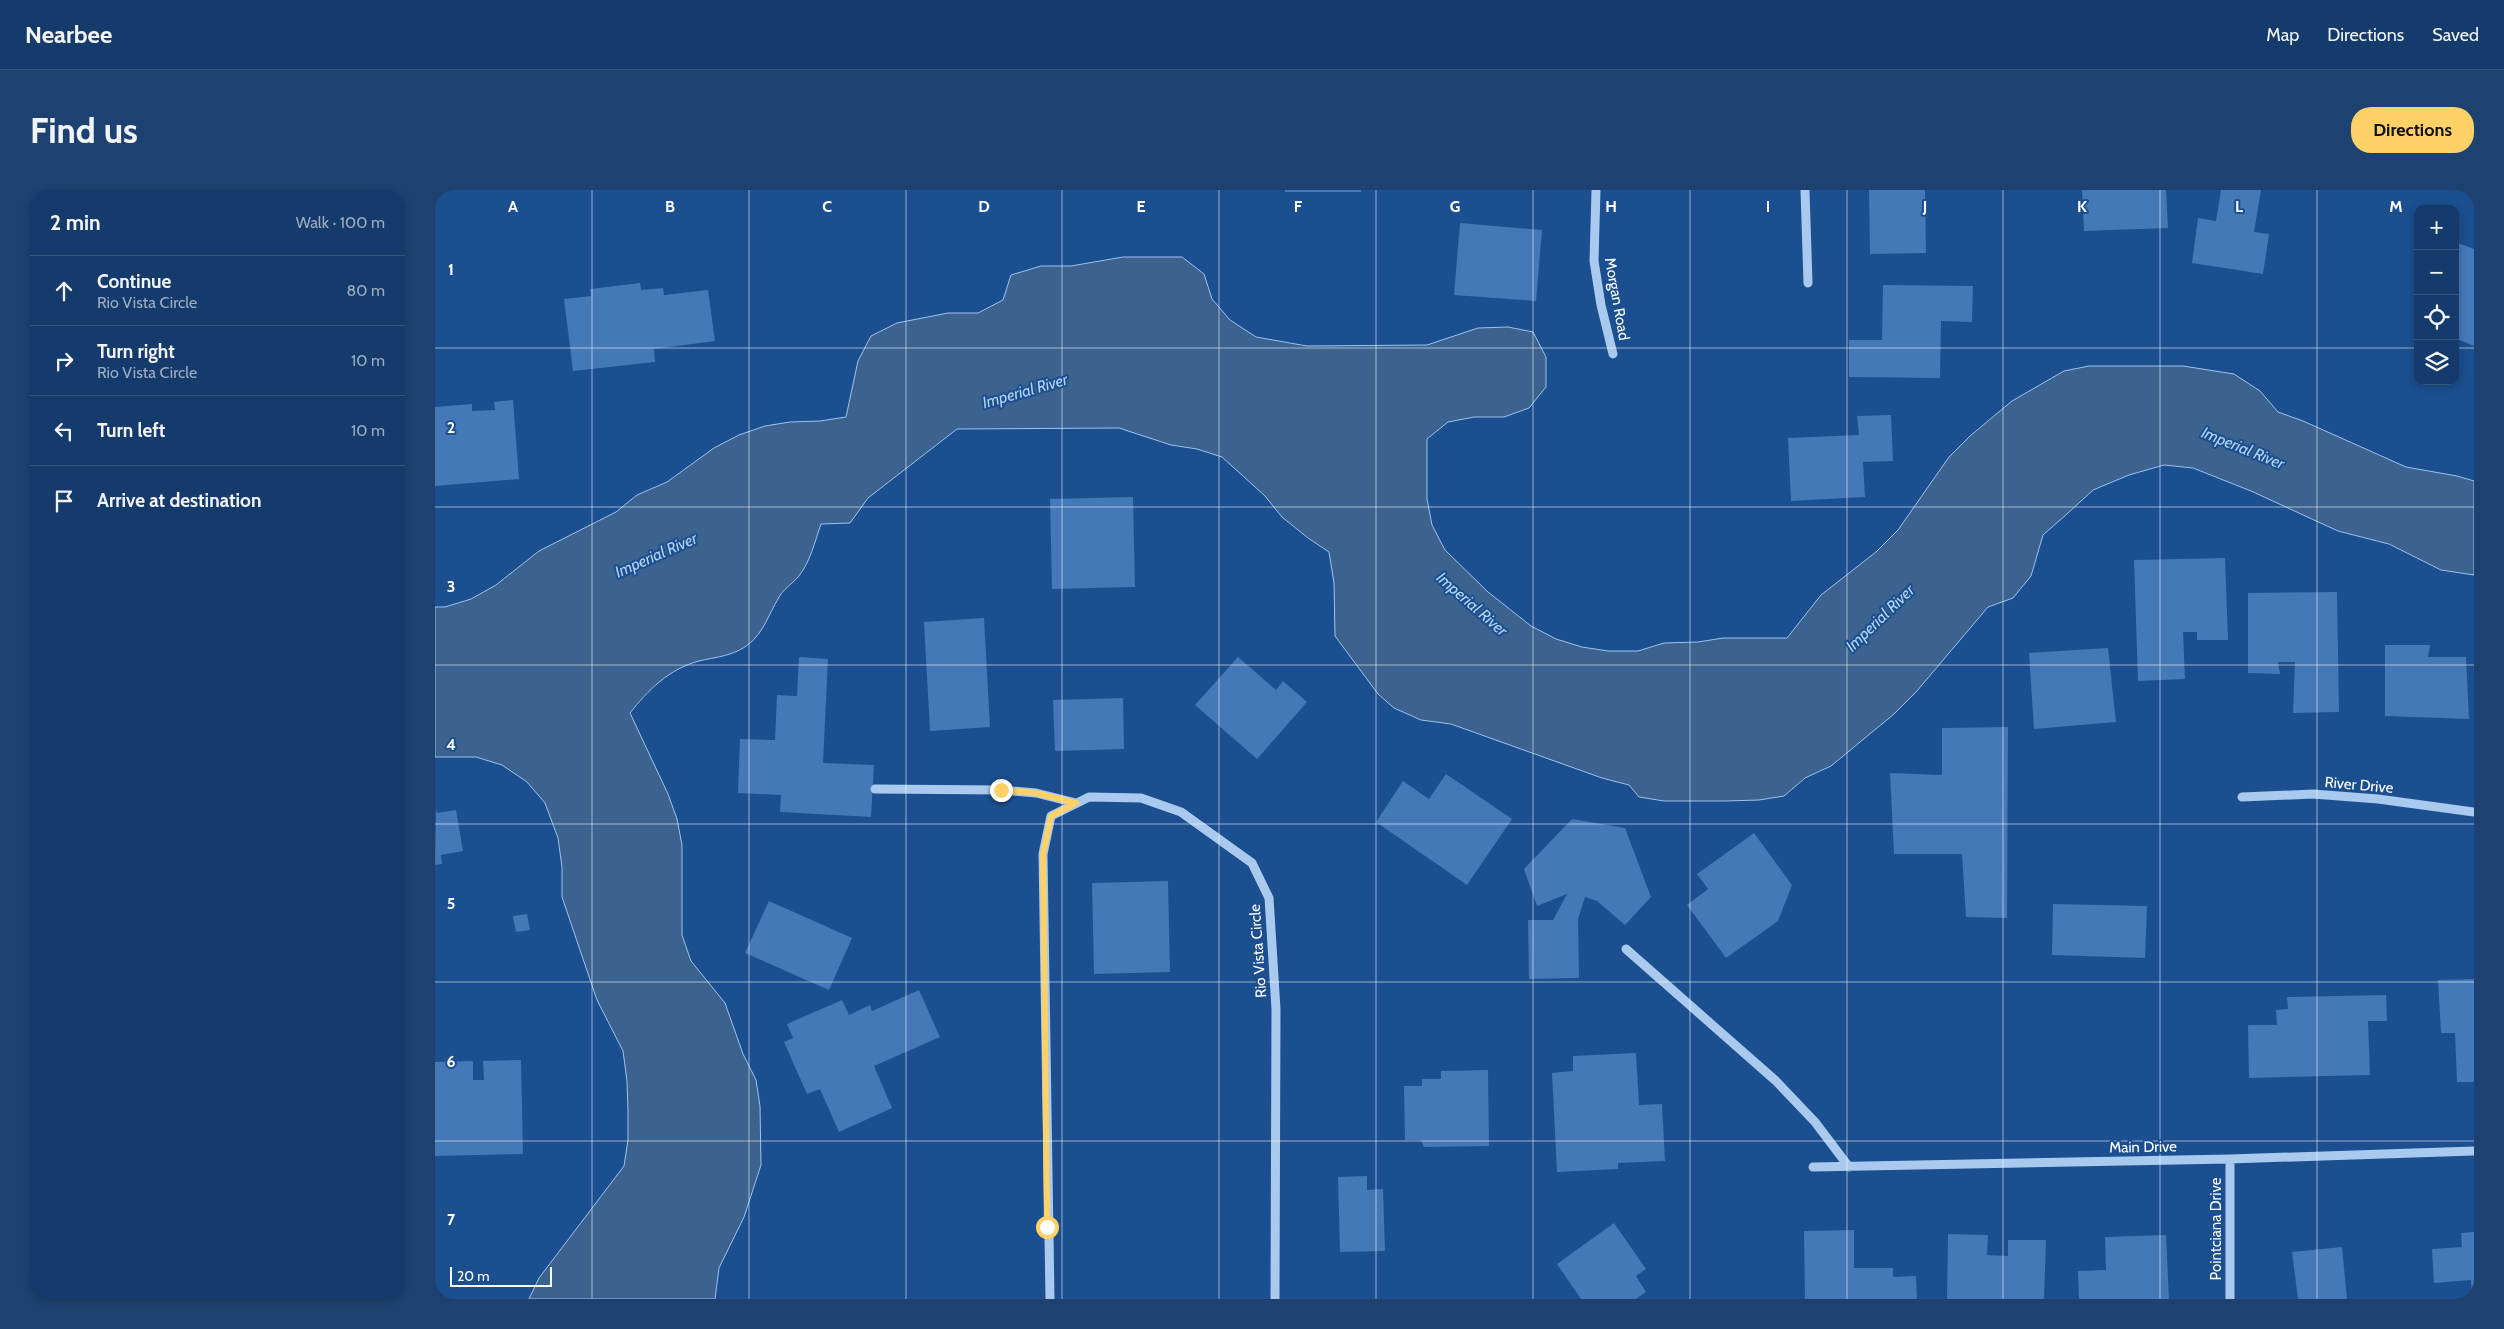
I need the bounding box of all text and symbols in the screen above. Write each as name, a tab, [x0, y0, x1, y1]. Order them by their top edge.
text: Nearbee	[25, 20, 112, 49]
text: Map	[2266, 24, 2299, 46]
text: Directions	[2327, 24, 2404, 46]
text: Saved	[2432, 24, 2479, 46]
button: Directions	[2351, 107, 2474, 153]
text: Find us	[30, 109, 138, 152]
text: A	[508, 197, 518, 216]
text: B	[665, 197, 675, 216]
text: C	[822, 197, 832, 216]
text: D	[978, 197, 990, 216]
text: E	[1136, 197, 1146, 216]
text: F	[1294, 197, 1303, 216]
text: G	[1450, 197, 1460, 216]
text: H	[1605, 197, 1617, 216]
text: I	[1766, 197, 1770, 216]
text: J	[1922, 197, 1927, 216]
text: K	[2077, 197, 2087, 216]
text: L	[2235, 197, 2243, 216]
text: M	[2389, 197, 2403, 216]
map controls	[2414, 205, 2459, 385]
button: +	[2414, 205, 2459, 250]
text: 2 min	[50, 210, 101, 235]
text: Walk · 100 m	[296, 213, 385, 232]
button: −	[2414, 250, 2459, 295]
street label: Morgan Road	[1601, 256, 1633, 342]
text: 1	[448, 260, 454, 279]
text: Continue	[97, 270, 171, 293]
icon: ahead	[50, 277, 78, 305]
text: 80 m	[347, 281, 385, 300]
text: Rio Vista Circle	[97, 293, 197, 312]
button: locate	[2414, 295, 2459, 340]
text: Turn right	[97, 340, 175, 363]
button: layers	[2414, 340, 2459, 385]
icon: right	[50, 347, 78, 375]
text: 10 m	[351, 351, 385, 370]
text: Rio Vista Circle	[97, 363, 197, 382]
water label: Imperial River	[980, 369, 1071, 412]
icon: left	[50, 417, 78, 445]
text: 2	[447, 418, 455, 437]
text: Turn left	[97, 419, 165, 442]
text: 10 m	[351, 421, 385, 440]
water label: Imperial River	[2199, 423, 2288, 474]
icon: arrive	[50, 487, 78, 515]
text: Arrive at destination	[97, 489, 261, 512]
water label: Imperial River	[612, 528, 701, 582]
water label: Imperial River	[1433, 568, 1512, 641]
text: 3	[447, 577, 455, 596]
water label: Imperial River	[1842, 580, 1919, 655]
text: 4	[446, 735, 456, 754]
street label: River Drive	[2324, 773, 2394, 797]
route end	[990, 779, 1013, 802]
text: 5	[447, 894, 455, 913]
street label: Rio Vista Circle	[1246, 903, 1270, 998]
text: 6	[447, 1052, 456, 1071]
street label: Main Drive	[2109, 1137, 2177, 1157]
street label: Pointciana Drive	[2207, 1177, 2225, 1280]
text: 7	[447, 1210, 456, 1229]
route start	[1036, 1216, 1059, 1239]
scale bar	[450, 1264, 553, 1287]
text: 20 m	[457, 1267, 490, 1285]

